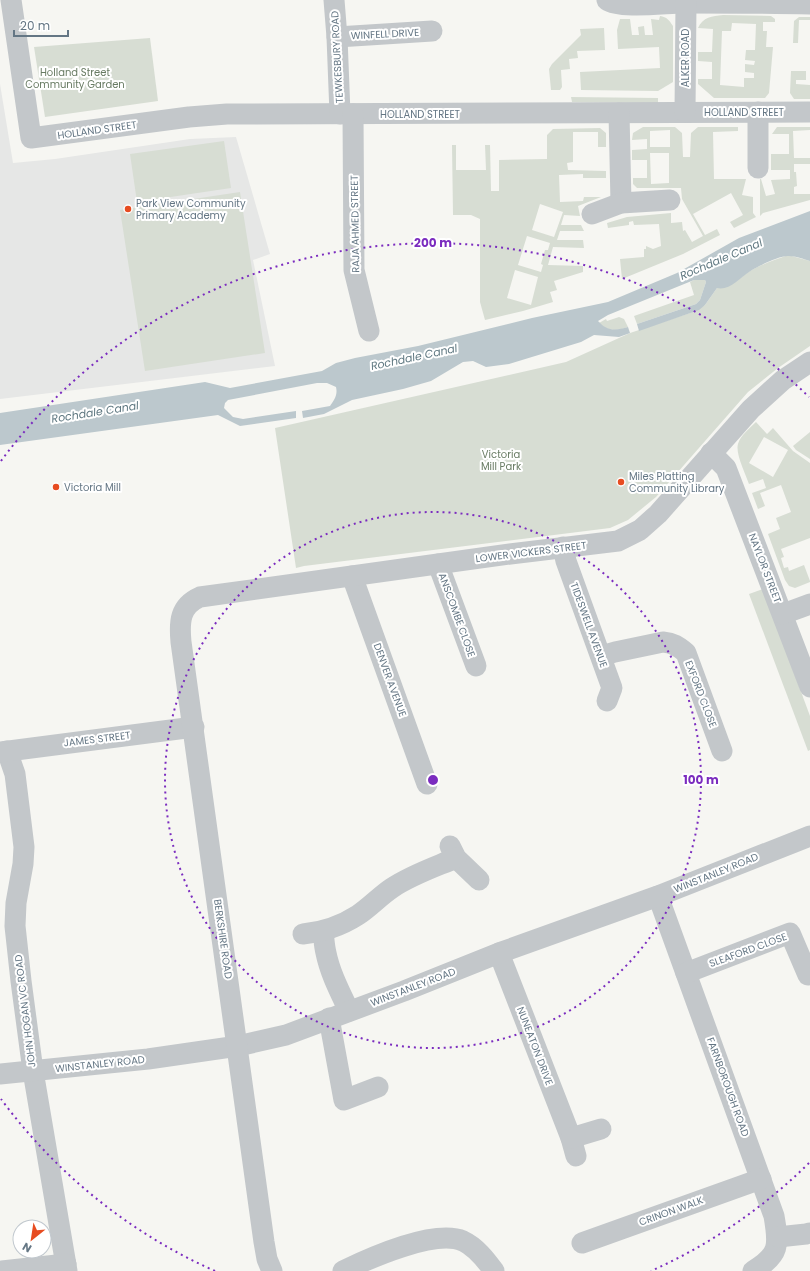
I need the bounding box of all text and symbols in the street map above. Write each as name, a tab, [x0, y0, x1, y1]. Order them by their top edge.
street label: TEWKESBURY ROAD	[327, 10, 347, 104]
scale bar	[14, 12, 68, 38]
text: 20 m	[20, 17, 50, 34]
street label: WINFELL DRIVE	[351, 25, 419, 43]
street label: ALKER ROAD	[678, 29, 693, 87]
park label: Holland Street Community Garden	[25, 65, 125, 92]
street label: HOLLAND STREET	[704, 105, 785, 120]
street label: HOLLAND STREET	[380, 107, 461, 122]
street label: HOLLAND STREET	[56, 117, 138, 143]
street label: RAJA AHMED STREET	[347, 174, 363, 273]
place label: Park View Community Primary Academy	[136, 196, 246, 223]
marker: Park View Community Primary Academy	[123, 204, 133, 214]
text: 200 m	[414, 234, 452, 251]
water label: Rochdale Canal	[677, 234, 765, 284]
water label: Rochdale Canal	[369, 340, 459, 374]
water label: Rochdale Canal	[50, 397, 140, 427]
park label: Victoria Mill Park	[481, 447, 522, 474]
place label: Miles Platting Community Library	[629, 469, 725, 496]
marker: Miles Platting Community Library	[616, 477, 626, 487]
place label: Victoria Mill	[64, 480, 121, 495]
marker: Victoria Mill	[51, 482, 61, 492]
street label: NAYLOR STREET	[745, 531, 785, 606]
street label: LOWER VICKERS STREET	[475, 538, 588, 566]
street label: ANSCOMBE CLOSE	[435, 571, 479, 659]
street label: TIDESWELL AVENUE	[567, 580, 611, 670]
street label: DENVER AVENUE	[370, 641, 410, 719]
street label: EXFORD CLOSE	[681, 658, 721, 730]
street label: JAMES STREET	[63, 727, 132, 751]
text: 100 m	[683, 771, 719, 788]
centre of rings	[426, 773, 440, 787]
street label: WINSTANLEY ROAD	[671, 849, 761, 897]
street label: BERKSHIRE ROAD	[210, 898, 236, 980]
street label: SLEAFORD CLOSE	[707, 929, 789, 971]
street label: JOHN HOGAN VC ROAD	[11, 954, 39, 1068]
street label: WINSTANLEY ROAD	[368, 964, 458, 1010]
street label: NUNEATON DRIVE	[513, 1004, 557, 1088]
street label: FARNBOROUGH ROAD	[703, 1035, 753, 1139]
street label: WINSTANLEY ROAD	[54, 1052, 146, 1076]
street label: CRINON WALK	[637, 1192, 705, 1230]
north arrow	[12, 1219, 52, 1259]
text: N	[19, 1239, 35, 1257]

